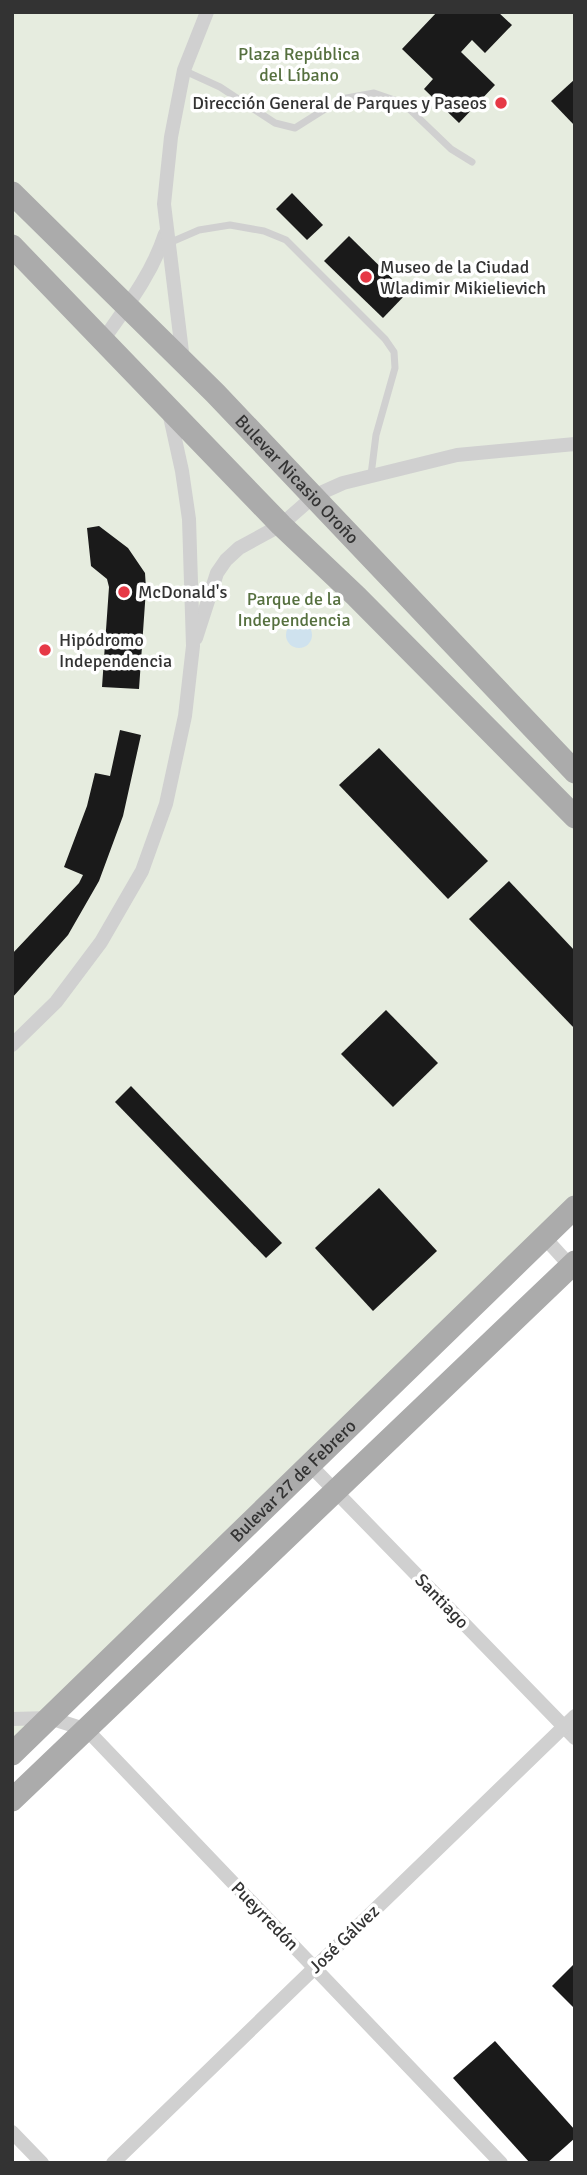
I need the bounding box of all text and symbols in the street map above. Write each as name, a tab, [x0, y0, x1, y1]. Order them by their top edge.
park label: Plaza República del Líbano	[238, 43, 360, 86]
place label: Dirección General de Parques y Paseos	[192, 92, 487, 114]
marker: Dirección General de Parques y Paseos	[493, 95, 509, 111]
place label: Museo de la Ciudad Wladimir Mikielievich	[380, 256, 546, 299]
marker: Museo de la Ciudad Wladimir Mikielievich	[358, 269, 374, 285]
street label: Bulevar Nicasio Oroño	[230, 410, 364, 549]
place label: McDonald's	[138, 581, 227, 603]
marker: McDonald's	[116, 584, 132, 600]
park label: Parque de la Independencia	[237, 588, 351, 631]
place label: Hipódromo Independencia	[59, 629, 172, 672]
marker: Hipódromo Independencia	[37, 642, 53, 658]
street label: Bulevar 27 de Febrero	[226, 1415, 361, 1547]
street label: Santiago	[410, 1569, 474, 1633]
street label: Pueyrredón	[227, 1877, 303, 1955]
street label: José Gálvez	[304, 1900, 384, 1978]

